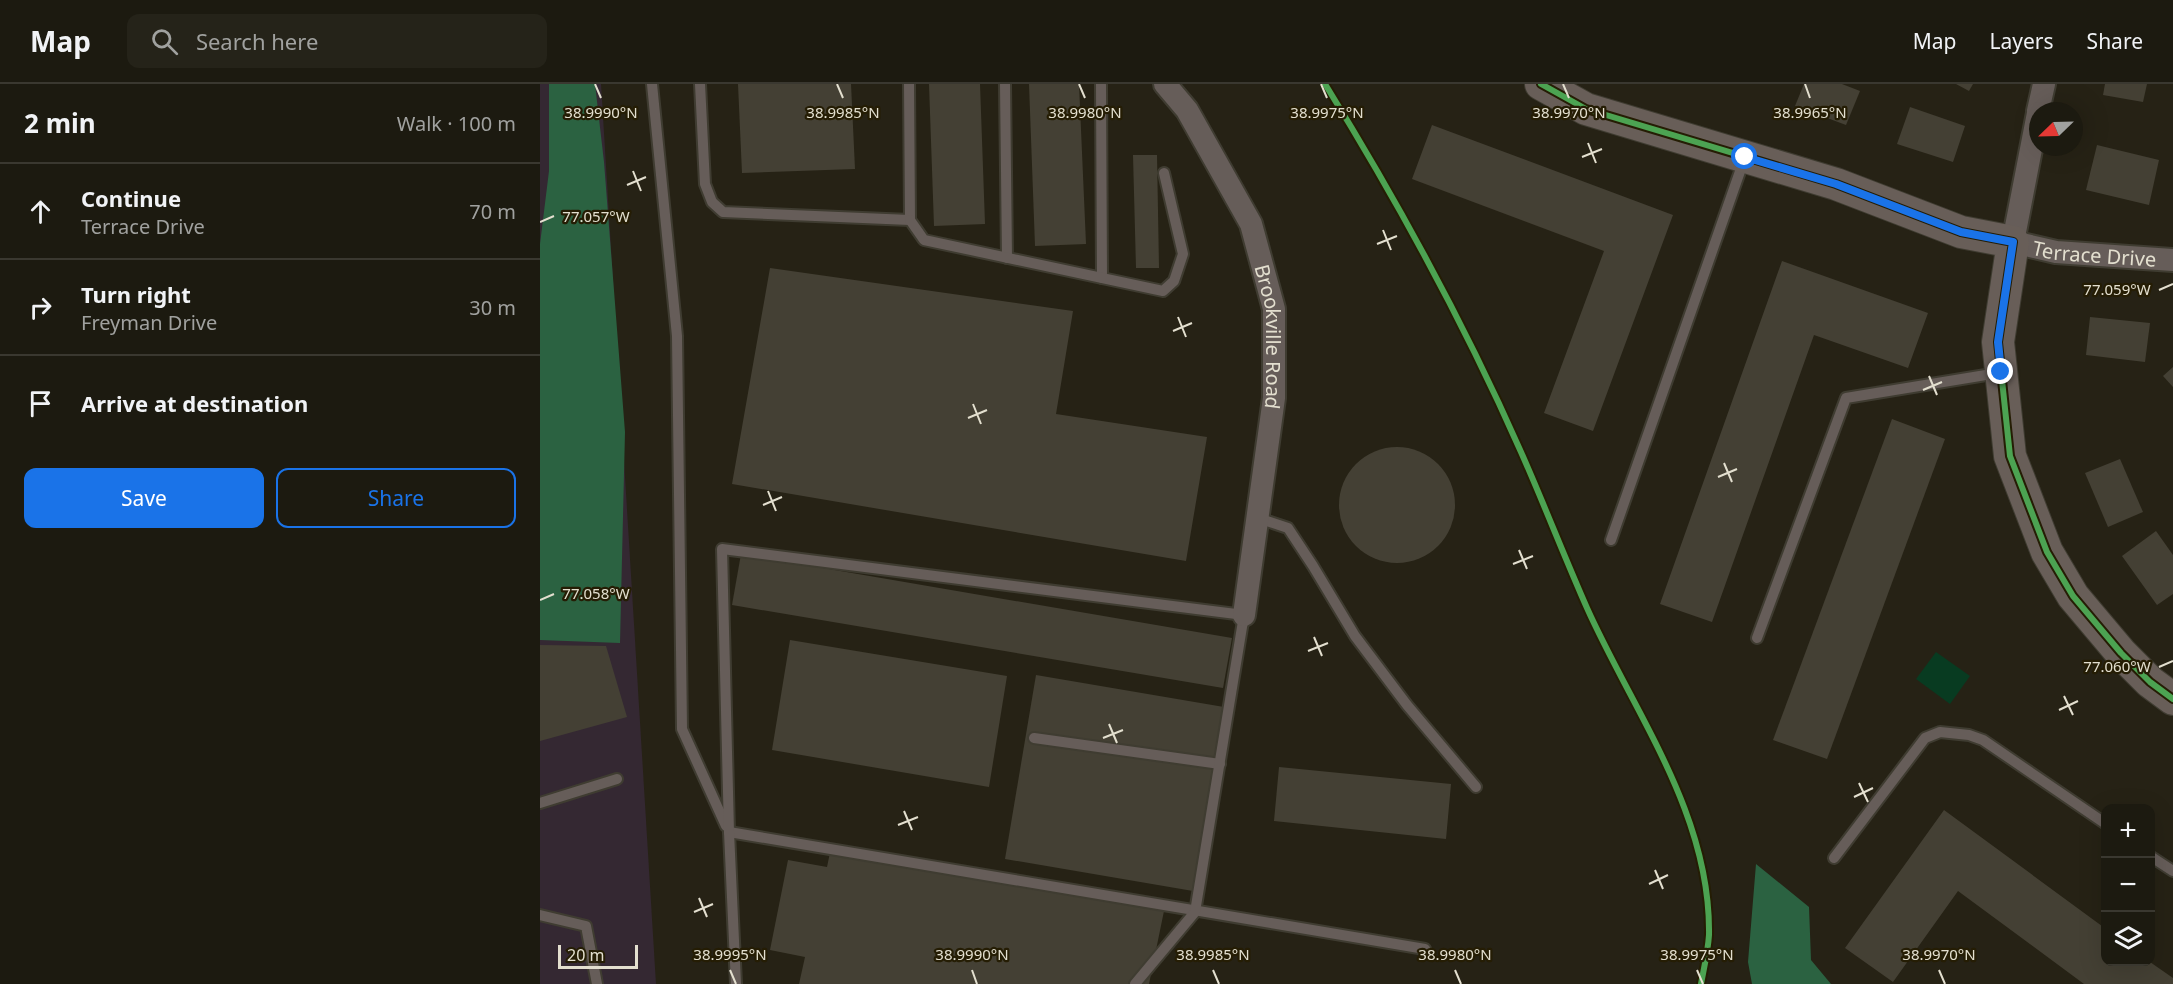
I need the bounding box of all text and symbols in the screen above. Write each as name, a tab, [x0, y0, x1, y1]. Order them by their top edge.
search box	[127, 14, 547, 68]
text: Map	[30, 22, 91, 60]
icon: search	[148, 25, 181, 58]
text: Search here	[196, 26, 318, 56]
text: Map	[1913, 27, 1957, 55]
text: Layers	[1990, 27, 2054, 55]
text: Share	[2087, 27, 2143, 55]
text: 38.9990°N	[564, 102, 638, 122]
text: 38.9985°N	[806, 102, 880, 122]
text: 38.9980°N	[1048, 102, 1122, 122]
text: 38.9975°N	[1290, 102, 1364, 122]
text: 38.9970°N	[1532, 102, 1606, 122]
text: 38.9965°N	[1773, 102, 1847, 122]
north arrow	[2029, 102, 2083, 156]
text: 2 min	[24, 105, 96, 141]
text: Walk · 100 m	[397, 110, 516, 137]
route start	[1731, 143, 1757, 169]
text: Continue	[81, 183, 181, 213]
icon: ahead	[24, 195, 57, 228]
text: 70 m	[469, 198, 516, 225]
text: 77.057°W	[562, 206, 630, 226]
text: Terrace Drive	[81, 213, 205, 240]
street label: Terrace Drive	[2030, 234, 2157, 272]
street label: Brookville Road	[1249, 261, 1288, 411]
text: Turn right	[81, 279, 191, 309]
text: 77.059°W	[2083, 279, 2151, 299]
icon: right	[24, 291, 57, 324]
text: 30 m	[469, 294, 516, 321]
text: Freyman Drive	[81, 309, 217, 336]
route end	[1987, 358, 2013, 384]
icon: arrive	[24, 387, 57, 420]
text: Arrive at destination	[81, 388, 308, 418]
button: Save	[24, 468, 264, 528]
button: Share	[276, 468, 516, 528]
text: 77.058°W	[562, 583, 630, 603]
text: 77.060°W	[2083, 656, 2151, 676]
map controls	[2101, 804, 2155, 966]
button: +	[2101, 804, 2155, 858]
button: −	[2101, 858, 2155, 912]
button: layers	[2101, 912, 2155, 966]
scale bar	[558, 942, 638, 970]
text: 20 m	[567, 944, 604, 966]
text: 38.9995°N	[693, 944, 767, 964]
text: 38.9990°N	[935, 944, 1009, 964]
text: 38.9985°N	[1176, 944, 1250, 964]
text: 38.9980°N	[1418, 944, 1492, 964]
text: 38.9975°N	[1660, 944, 1734, 964]
text: 38.9970°N	[1902, 944, 1976, 964]

